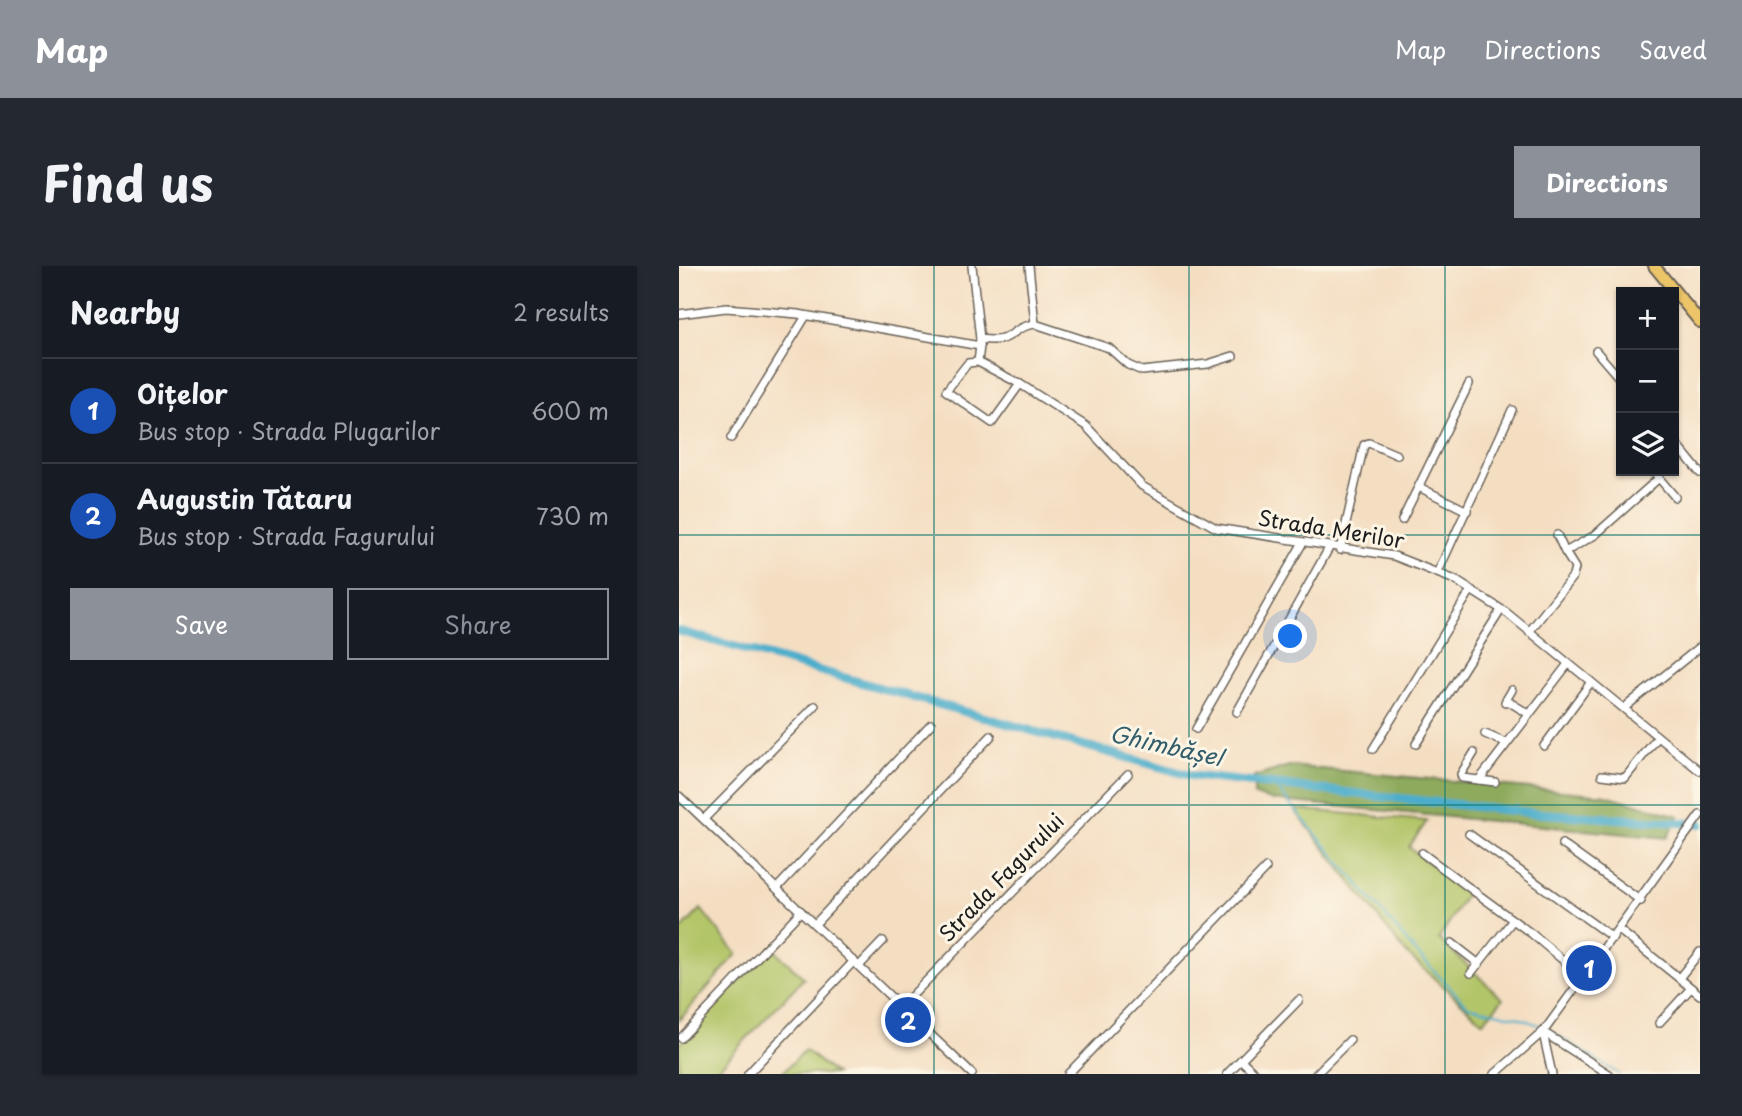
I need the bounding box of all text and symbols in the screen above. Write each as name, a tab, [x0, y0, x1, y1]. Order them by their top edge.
text: Map	[35, 24, 108, 74]
text: Map	[1395, 31, 1446, 67]
text: Directions	[1484, 31, 1601, 67]
text: Saved	[1639, 31, 1707, 67]
text: Find us	[42, 145, 213, 219]
button: Directions	[1514, 146, 1700, 218]
map controls	[1616, 287, 1679, 476]
button: +	[1616, 287, 1679, 350]
text: Nearby	[70, 289, 180, 334]
text: 2 results	[513, 294, 609, 329]
button: −	[1616, 350, 1679, 413]
text: Oițelor	[137, 374, 228, 413]
text: 1	[88, 393, 99, 428]
text: 600 m	[531, 393, 609, 428]
text: Bus stop · Strada Plugarilor	[137, 413, 440, 448]
button: layers	[1616, 413, 1679, 476]
text: Augustin Tătaru	[137, 479, 352, 518]
text: 2	[85, 498, 101, 533]
text: 730 m	[536, 498, 609, 533]
street label: Strada Merilor	[1256, 501, 1407, 555]
text: Bus stop · Strada Fagurului	[137, 518, 435, 553]
button: Save	[70, 588, 333, 660]
button: Share	[347, 588, 609, 660]
your location	[1273, 619, 1307, 653]
water label: Ghimbășel	[1107, 715, 1230, 775]
street label: Strada Fagurului	[931, 805, 1071, 948]
pin: 1	[1566, 942, 1612, 994]
pin: 2	[885, 994, 931, 1046]

